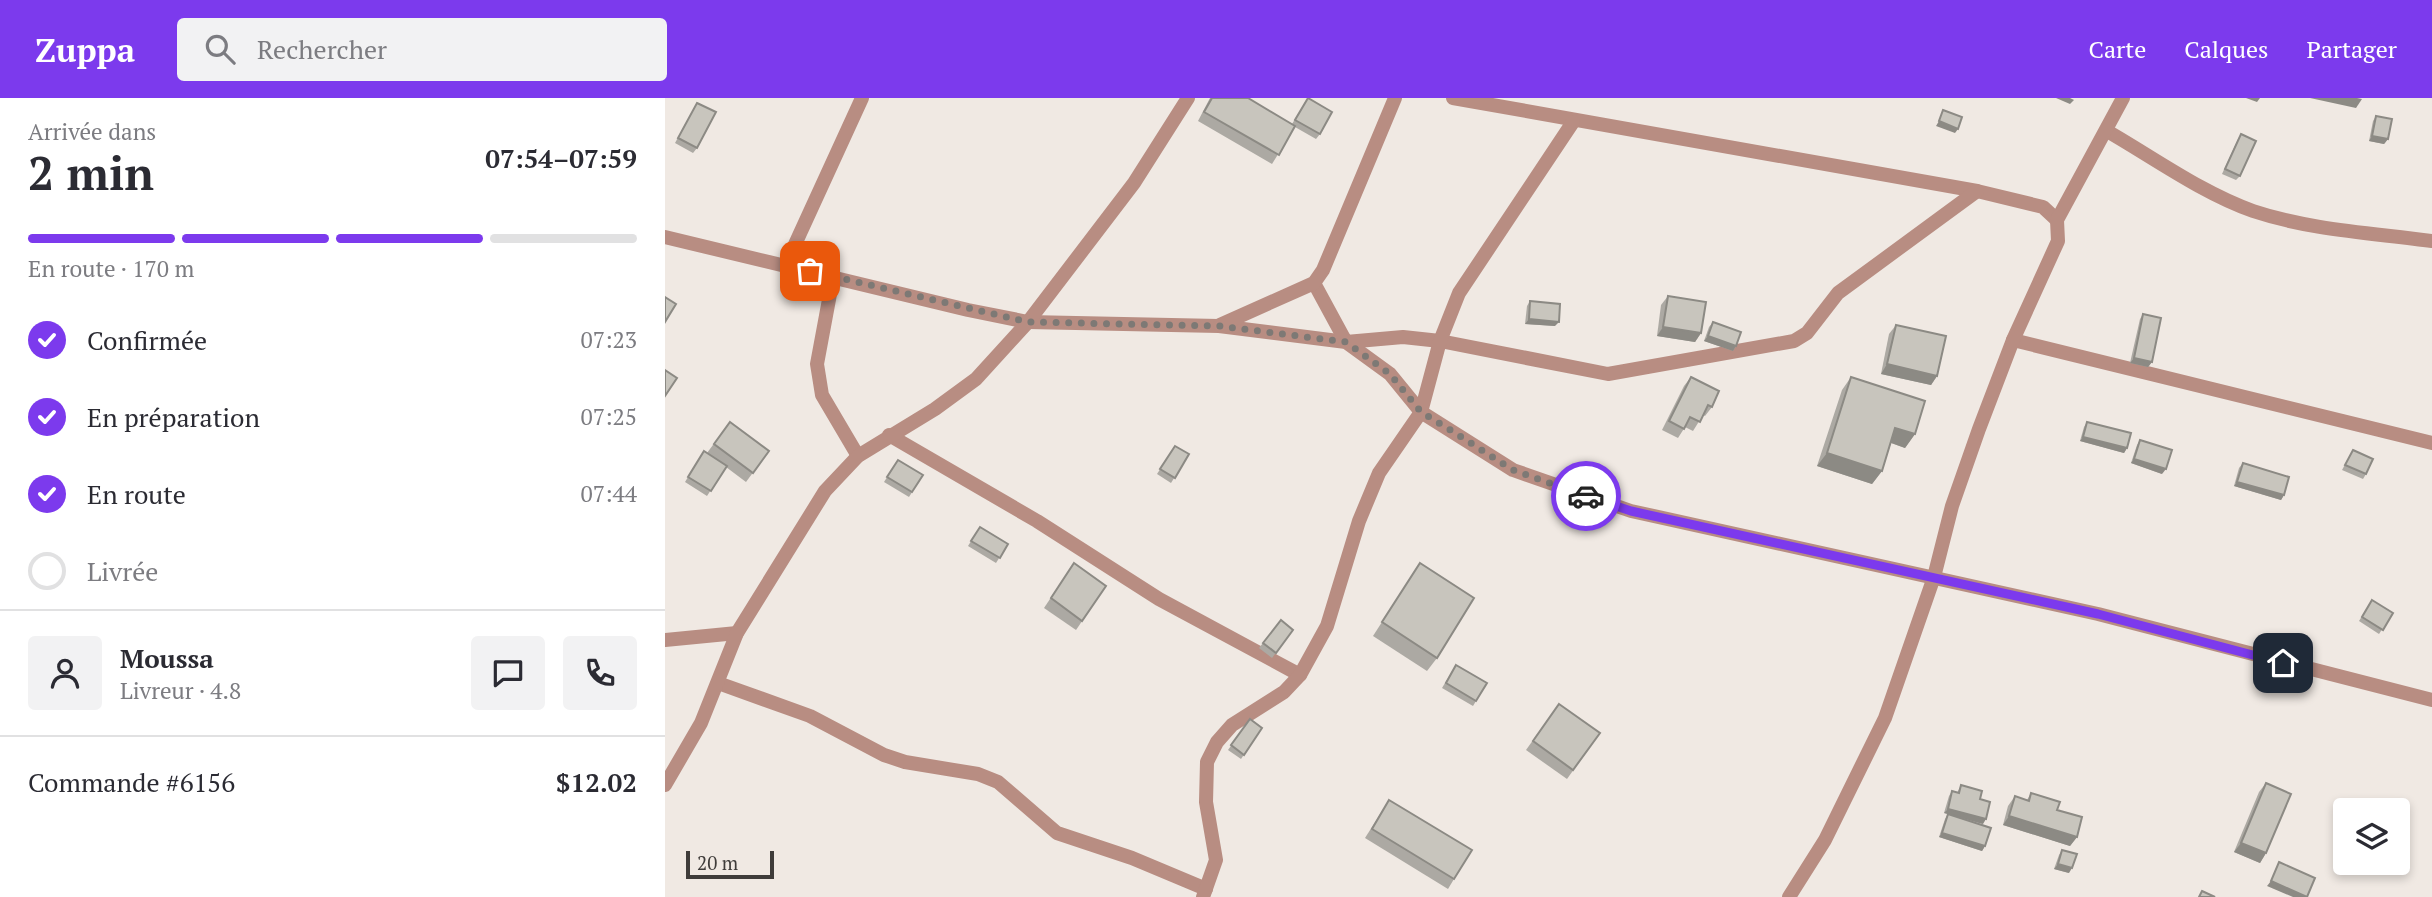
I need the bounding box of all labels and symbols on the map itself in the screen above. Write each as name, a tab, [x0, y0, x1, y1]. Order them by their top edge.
pin	[780, 241, 840, 301]
courier	[1551, 461, 1621, 531]
pin	[2253, 633, 2313, 693]
scale bar	[686, 848, 773, 880]

